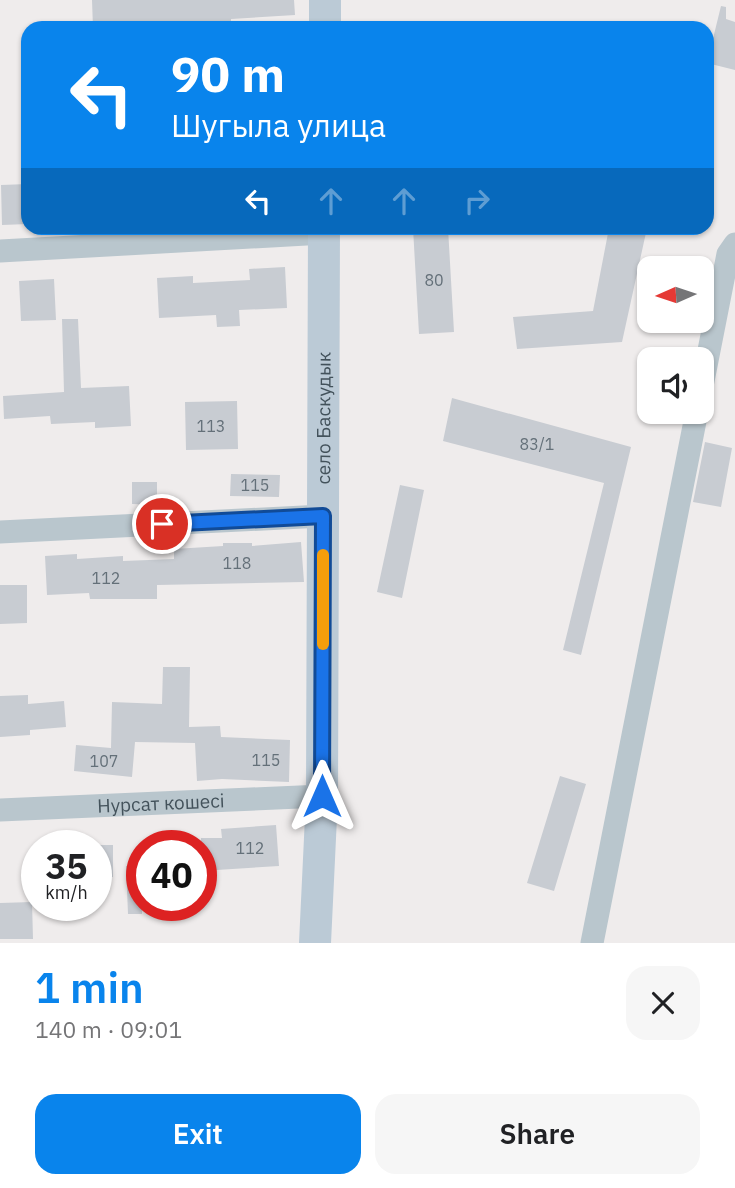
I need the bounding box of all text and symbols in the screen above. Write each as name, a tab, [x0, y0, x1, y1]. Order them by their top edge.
text: 90 m	[171, 42, 285, 105]
icon: left	[56, 49, 147, 140]
text: Шугыла улица	[171, 104, 386, 146]
icon: left	[239, 182, 277, 220]
icon: ahead	[312, 182, 350, 220]
icon: ahead	[385, 182, 423, 220]
icon: right	[458, 182, 496, 220]
north arrow	[637, 256, 714, 332]
map controls	[637, 256, 714, 424]
house number: 80	[424, 270, 444, 290]
button: sound	[637, 347, 714, 424]
street label: село Баскудык	[311, 352, 336, 485]
house number: 113	[197, 416, 225, 436]
house number: 83/1	[520, 434, 554, 454]
house number: 115	[241, 475, 269, 495]
pin	[132, 494, 192, 554]
icon: arrive	[143, 505, 181, 543]
house number: 118	[223, 553, 251, 573]
house number: 112	[92, 568, 120, 588]
house number: 115	[252, 750, 280, 770]
house number: 107	[90, 751, 118, 771]
position arrow	[285, 759, 359, 833]
street label: Нурсат кошесi	[97, 788, 225, 818]
speed limit sign: 40	[126, 830, 217, 921]
house number: 112	[236, 838, 264, 858]
text: 35	[45, 843, 88, 889]
text: km/h	[45, 881, 88, 904]
text: 1 min	[35, 960, 144, 1015]
button: close	[626, 966, 700, 1040]
text: 140 m · 09:01	[35, 1014, 182, 1044]
button: Exit	[35, 1094, 361, 1174]
button: Share	[375, 1094, 700, 1174]

